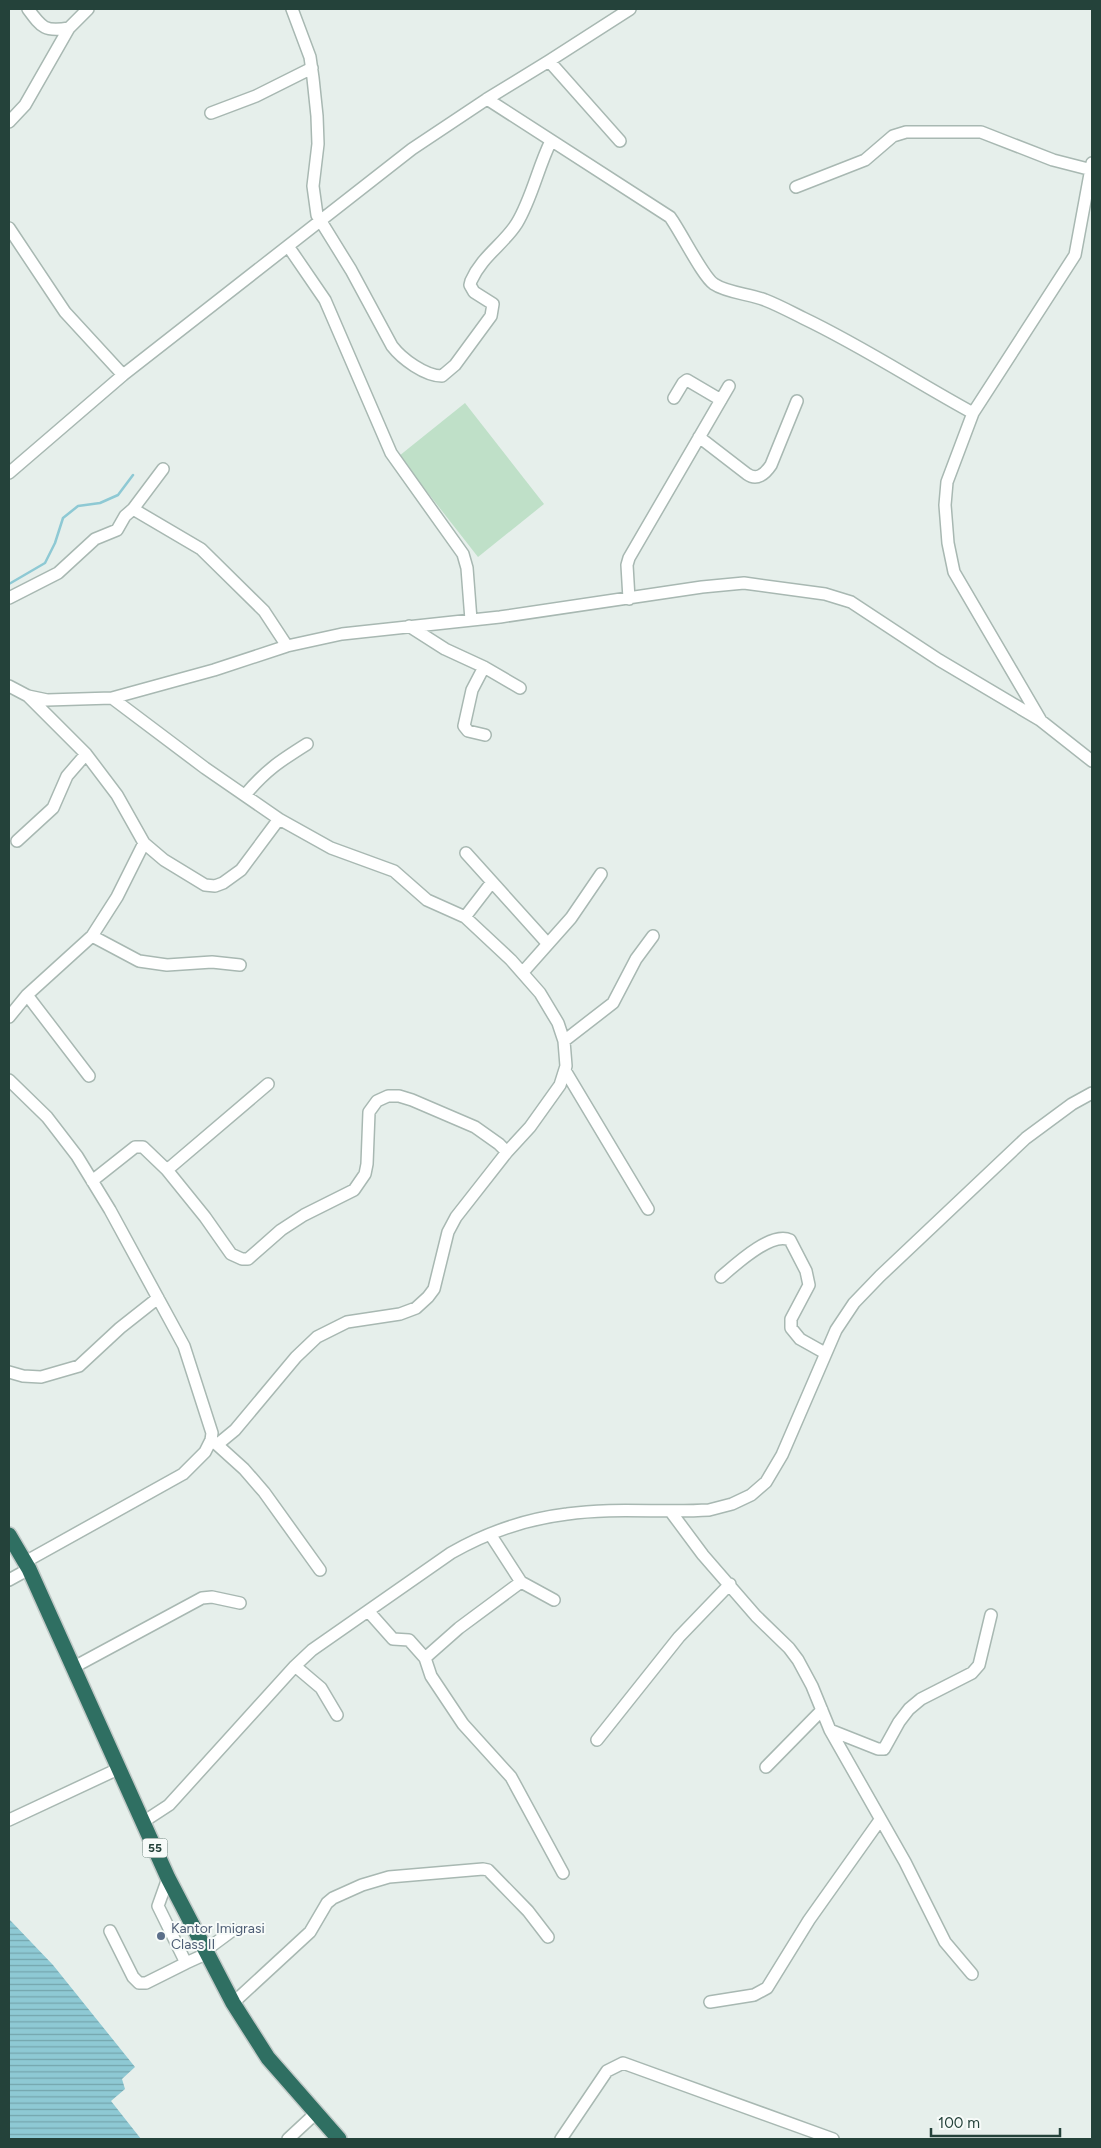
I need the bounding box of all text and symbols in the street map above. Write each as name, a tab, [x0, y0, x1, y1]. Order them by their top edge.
road number: 55	[142, 1839, 168, 1858]
place label: Kantor Imigrasi Class II	[171, 1920, 265, 1953]
marker: Kantor Imigrasi Class II	[155, 1930, 167, 1942]
scale bar	[931, 2106, 1060, 2138]
text: 100 m	[938, 2114, 980, 2132]

